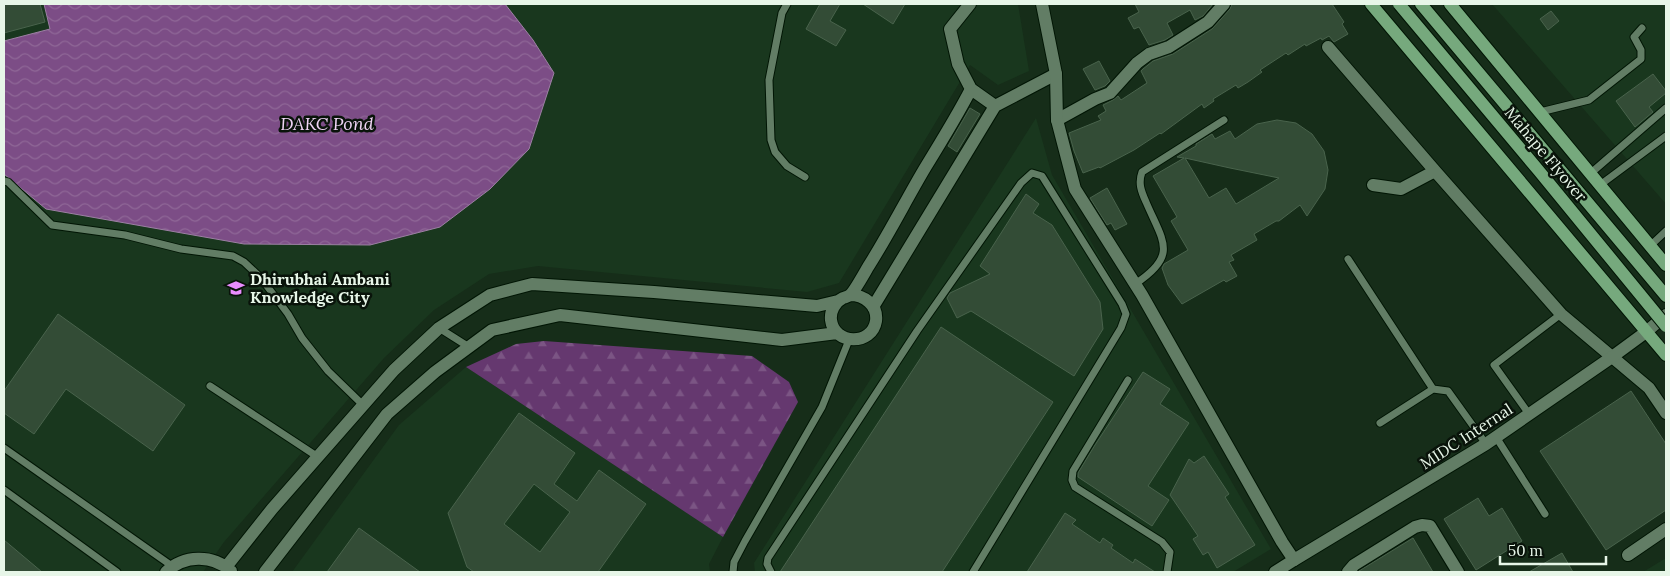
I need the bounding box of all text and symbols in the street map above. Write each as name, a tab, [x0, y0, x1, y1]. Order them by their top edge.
street label: Mahape Flyover	[1501, 103, 1591, 205]
water label: DAKC Pond	[280, 112, 374, 135]
place label: Dhirubhai Ambani Knowledge City	[250, 269, 390, 307]
school or university icon: Dhirubhai Ambani Knowledge City	[226, 278, 246, 298]
street label: MIDC Internal	[1416, 399, 1516, 473]
scale bar	[1500, 534, 1606, 566]
text: 50 m	[1508, 541, 1543, 560]

